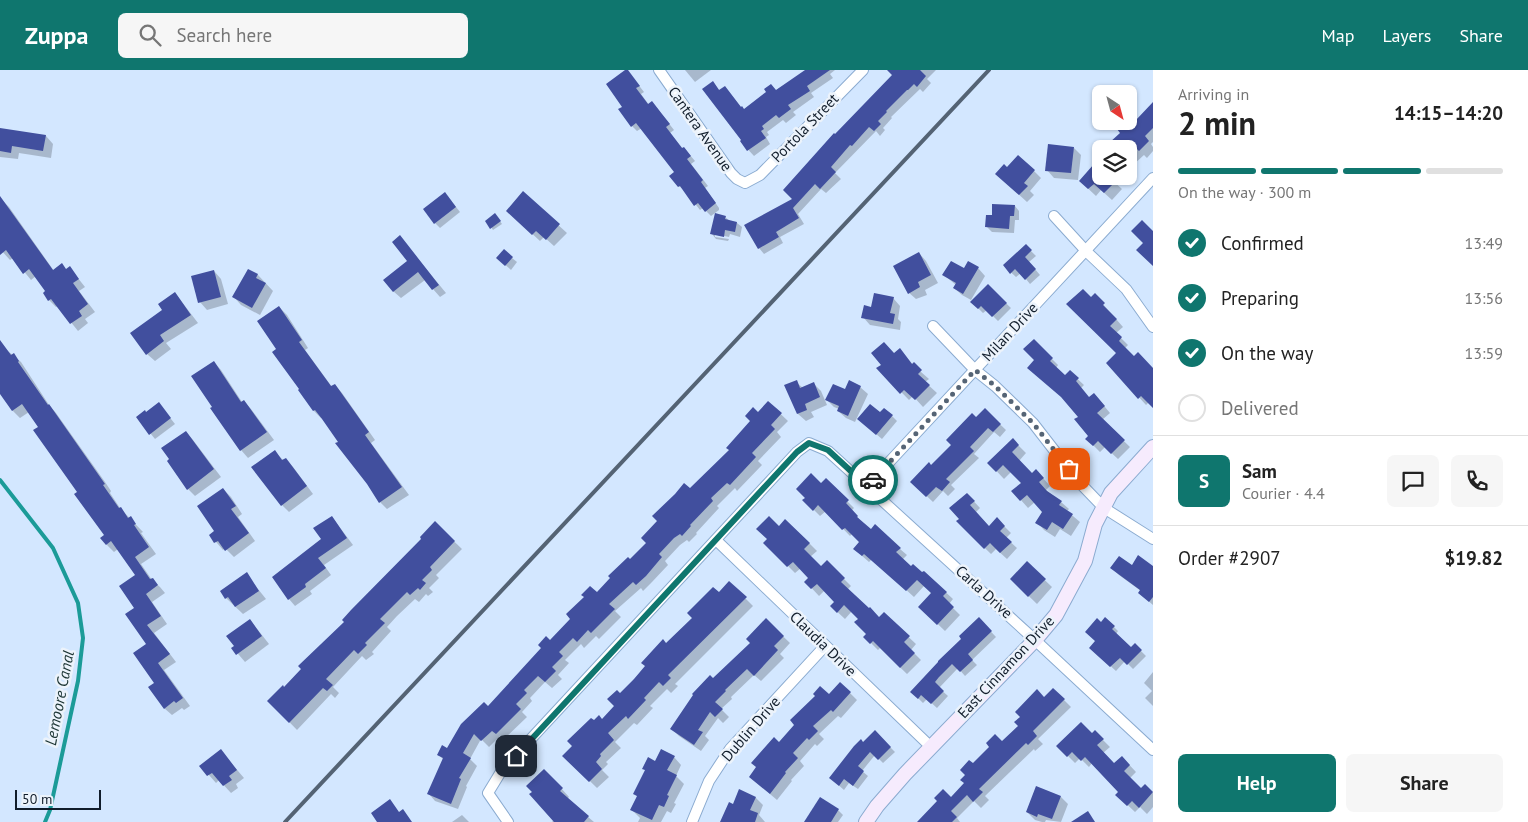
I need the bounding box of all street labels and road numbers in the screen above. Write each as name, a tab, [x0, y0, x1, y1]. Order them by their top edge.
street label: Cantera Avenue	[664, 83, 737, 175]
street label: Portola Street	[767, 89, 842, 166]
street label: Milan Drive	[978, 298, 1042, 365]
street label: Carla Drive	[952, 561, 1017, 622]
street label: Claudia Drive	[786, 607, 861, 680]
street label: East Cinnamon Drive	[953, 611, 1058, 722]
street label: Dublin Drive	[717, 692, 784, 765]

